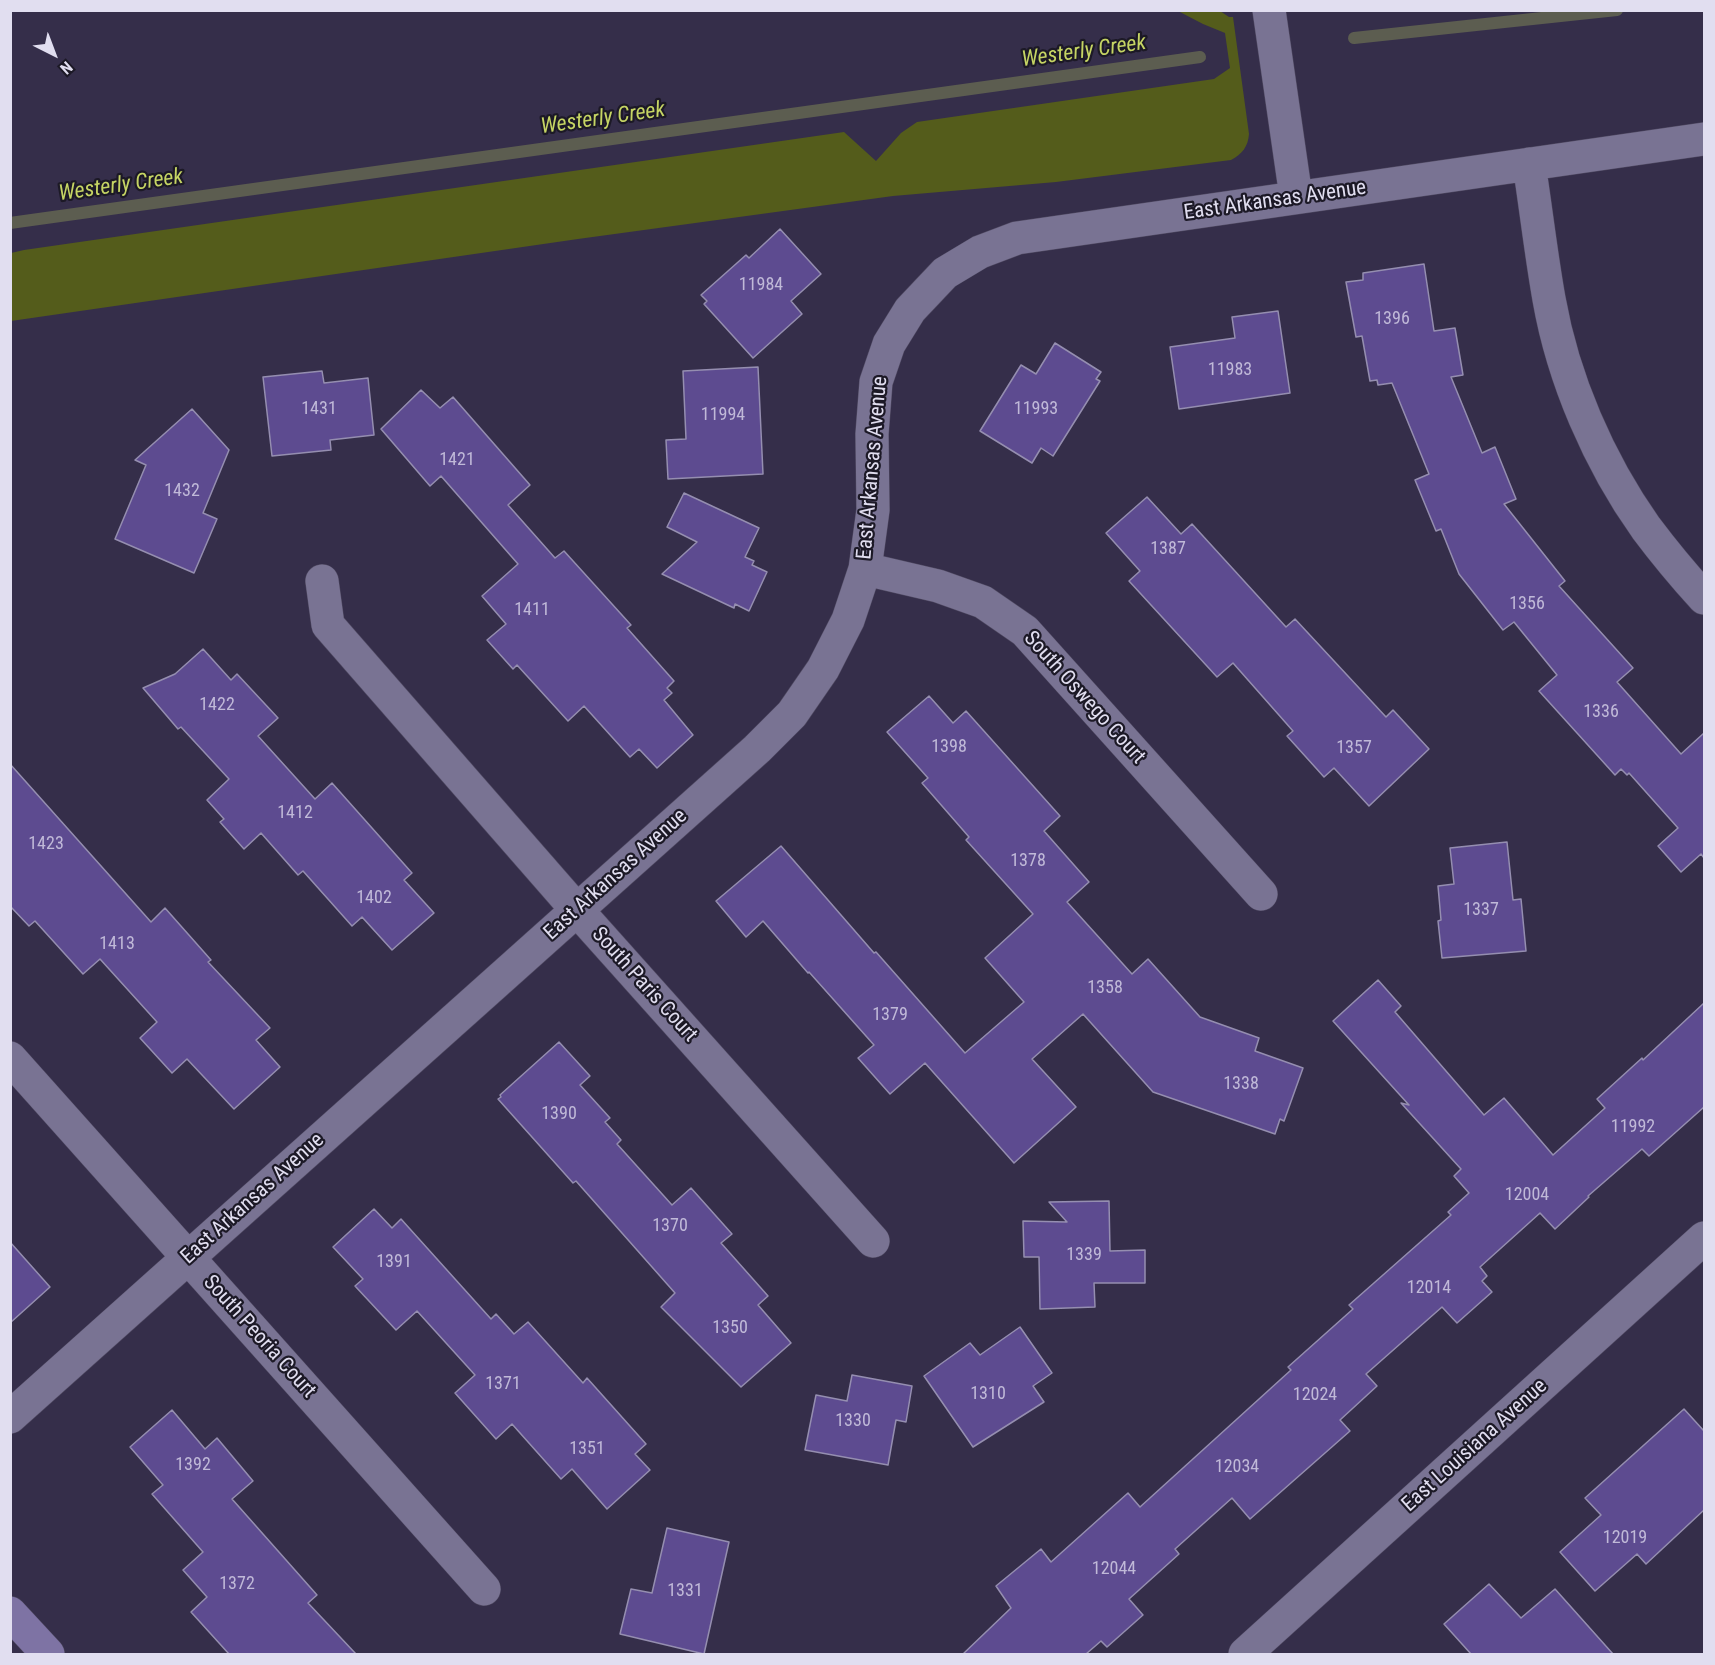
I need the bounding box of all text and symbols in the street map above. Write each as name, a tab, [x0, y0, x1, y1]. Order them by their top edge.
north arrow	[24, 24, 84, 84]
water label: Westerly Creek	[1020, 30, 1148, 74]
text: N	[56, 57, 76, 78]
water label: Westerly Creek	[539, 97, 667, 141]
water label: Westerly Creek	[57, 164, 185, 208]
street label: East Arkansas Avenue	[1182, 176, 1368, 226]
house number: 11984	[739, 274, 783, 296]
house number: 1396	[1374, 308, 1410, 330]
house number: 11983	[1208, 359, 1252, 381]
street label: East Arkansas Avenue	[852, 375, 894, 561]
house number: 1431	[301, 398, 337, 420]
house number: 11993	[1014, 398, 1058, 420]
house number: 11994	[701, 404, 745, 426]
house number: 1421	[439, 449, 475, 471]
house number: 1432	[164, 480, 200, 502]
house number: 1387	[1150, 538, 1186, 560]
house number: 1356	[1509, 593, 1545, 615]
house number: 1411	[514, 599, 550, 621]
street label: South Oswego Court	[1018, 626, 1150, 770]
house number: 1422	[199, 694, 235, 716]
house number: 1336	[1583, 701, 1619, 723]
house number: 1398	[931, 736, 967, 758]
house number: 1357	[1336, 737, 1372, 759]
house number: 1412	[277, 802, 313, 824]
street label: East Arkansas Avenue	[539, 804, 693, 946]
house number: 1423	[28, 833, 64, 855]
house number: 1378	[1010, 850, 1046, 872]
house number: 1402	[356, 887, 392, 909]
house number: 1337	[1463, 899, 1499, 921]
street label: South Paris Court	[586, 922, 702, 1048]
house number: 1413	[99, 933, 135, 955]
house number: 1358	[1087, 977, 1123, 999]
house number: 1379	[872, 1004, 908, 1026]
house number: 1338	[1223, 1073, 1259, 1095]
house number: 1390	[541, 1103, 577, 1125]
house number: 11992	[1611, 1116, 1655, 1138]
street label: East Arkansas Avenue	[176, 1128, 330, 1270]
house number: 12004	[1505, 1184, 1549, 1206]
house number: 1370	[652, 1215, 688, 1237]
house number: 1339	[1066, 1244, 1102, 1266]
house number: 1391	[376, 1251, 412, 1273]
street label: South Peoria Court	[197, 1270, 321, 1404]
house number: 12014	[1407, 1277, 1451, 1299]
house number: 1350	[712, 1317, 748, 1339]
house number: 1371	[485, 1373, 521, 1395]
street label: East Louisiana Avenue	[1397, 1374, 1553, 1518]
house number: 1310	[970, 1383, 1006, 1405]
house number: 12024	[1293, 1384, 1337, 1406]
house number: 1330	[835, 1410, 871, 1432]
house number: 1351	[569, 1438, 605, 1460]
house number: 1392	[175, 1454, 211, 1476]
house number: 12034	[1215, 1456, 1259, 1478]
house number: 12019	[1603, 1527, 1647, 1549]
house number: 12044	[1092, 1558, 1136, 1580]
house number: 1372	[219, 1573, 255, 1595]
house number: 1331	[667, 1580, 703, 1602]

